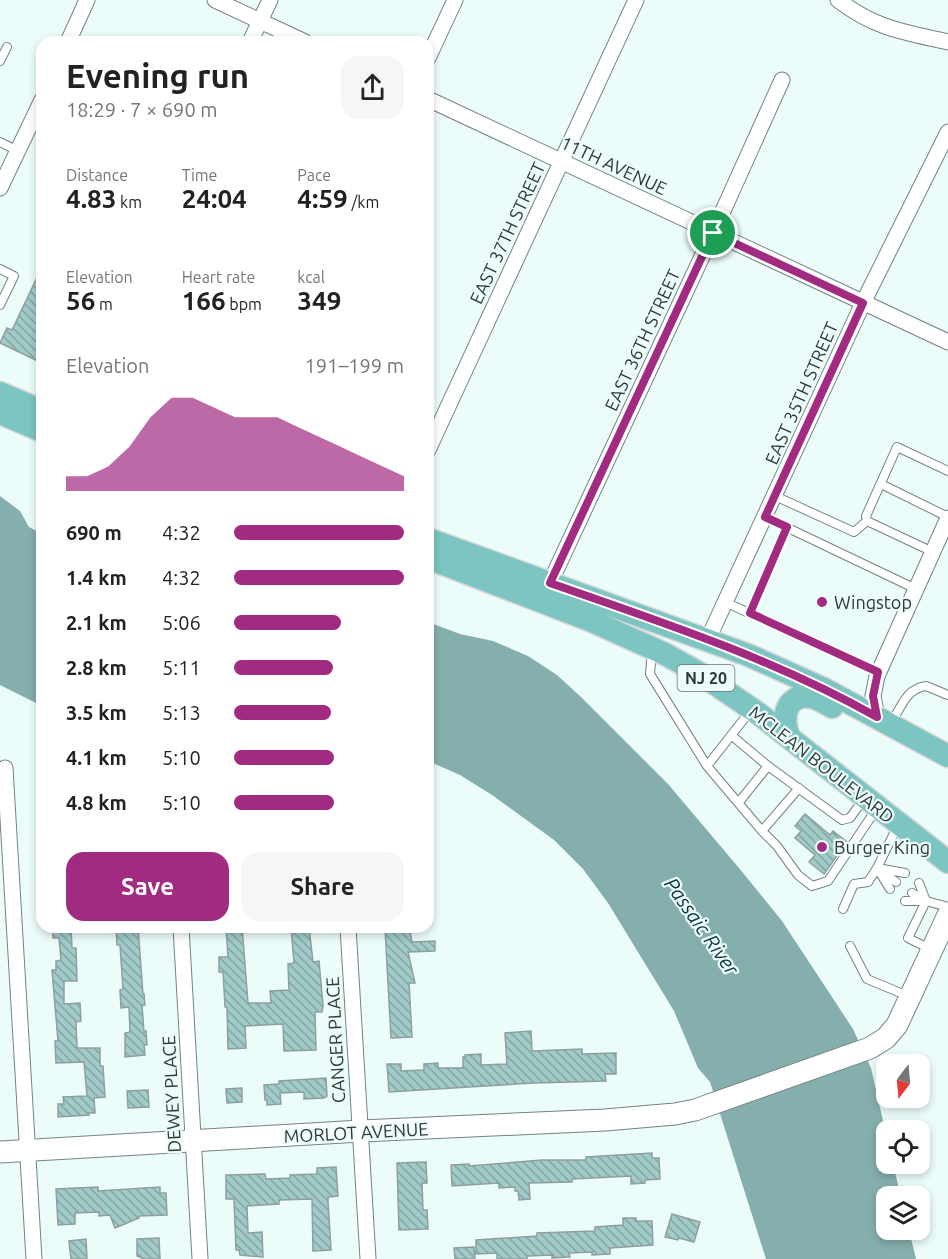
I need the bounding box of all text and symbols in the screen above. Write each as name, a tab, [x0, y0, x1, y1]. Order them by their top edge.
button: share	[341, 56, 404, 119]
text: Evening run	[66, 57, 249, 94]
text: 18:29 · 7 × 690 m	[66, 98, 218, 121]
street label: 11TH AVENUE	[558, 132, 670, 198]
street label: EAST 37TH STREET	[465, 159, 549, 307]
text: Distance	[66, 166, 128, 184]
text: Time	[182, 166, 217, 184]
text: Pace	[297, 166, 331, 184]
text: 4.83	[66, 184, 116, 213]
text: 24:04	[182, 184, 247, 213]
text: 4:59	[297, 184, 348, 213]
text: km	[116, 193, 142, 211]
text: /km	[348, 193, 379, 211]
pin	[687, 207, 738, 258]
icon: arrive	[696, 216, 729, 249]
street label: EAST 36TH STREET	[600, 266, 684, 414]
text: Elevation	[66, 268, 133, 286]
text: Heart rate	[182, 268, 255, 286]
text: kcal	[297, 268, 325, 286]
text: 56	[66, 286, 95, 315]
text: 166	[182, 286, 226, 315]
text: 349	[297, 286, 341, 315]
text: m	[95, 295, 113, 313]
text: bpm	[226, 295, 262, 313]
street label: EAST 35TH STREET	[761, 319, 841, 467]
text: Elevation	[66, 354, 149, 377]
text: 191–199 m	[305, 354, 404, 377]
text: 690 m	[66, 521, 122, 544]
text: 4:32	[162, 521, 201, 544]
text: 1.4 km	[66, 566, 127, 589]
text: 4:32	[162, 566, 201, 589]
place label: Wingstop	[834, 592, 912, 612]
marker: Wingstop	[815, 595, 829, 609]
text: 2.1 km	[66, 611, 127, 634]
text: 5:06	[162, 611, 201, 634]
text: 2.8 km	[66, 656, 127, 679]
text: 5:11	[162, 656, 201, 679]
road number: NJ 20	[678, 665, 734, 691]
text: 3.5 km	[66, 701, 127, 724]
text: 5:13	[162, 701, 201, 724]
street label: MCLEAN BOULEVARD	[746, 701, 898, 827]
text: 4.1 km	[66, 746, 127, 769]
text: 5:10	[162, 746, 201, 769]
text: 4.8 km	[66, 791, 127, 814]
text: 5:10	[162, 791, 201, 814]
place label: Burger King	[834, 837, 930, 857]
marker: Burger King	[815, 840, 829, 854]
button: Save	[66, 852, 229, 921]
button: Share	[241, 852, 404, 921]
water label: Passaic River	[660, 873, 745, 980]
street label: CANGER PLACE	[322, 976, 348, 1104]
street label: DEWEY PLACE	[158, 1035, 184, 1153]
north arrow	[876, 1054, 930, 1108]
map controls	[876, 1054, 930, 1240]
street label: MORLOT AVENUE	[283, 1118, 429, 1146]
button: locate	[876, 1120, 930, 1174]
button: layers	[876, 1186, 930, 1240]

